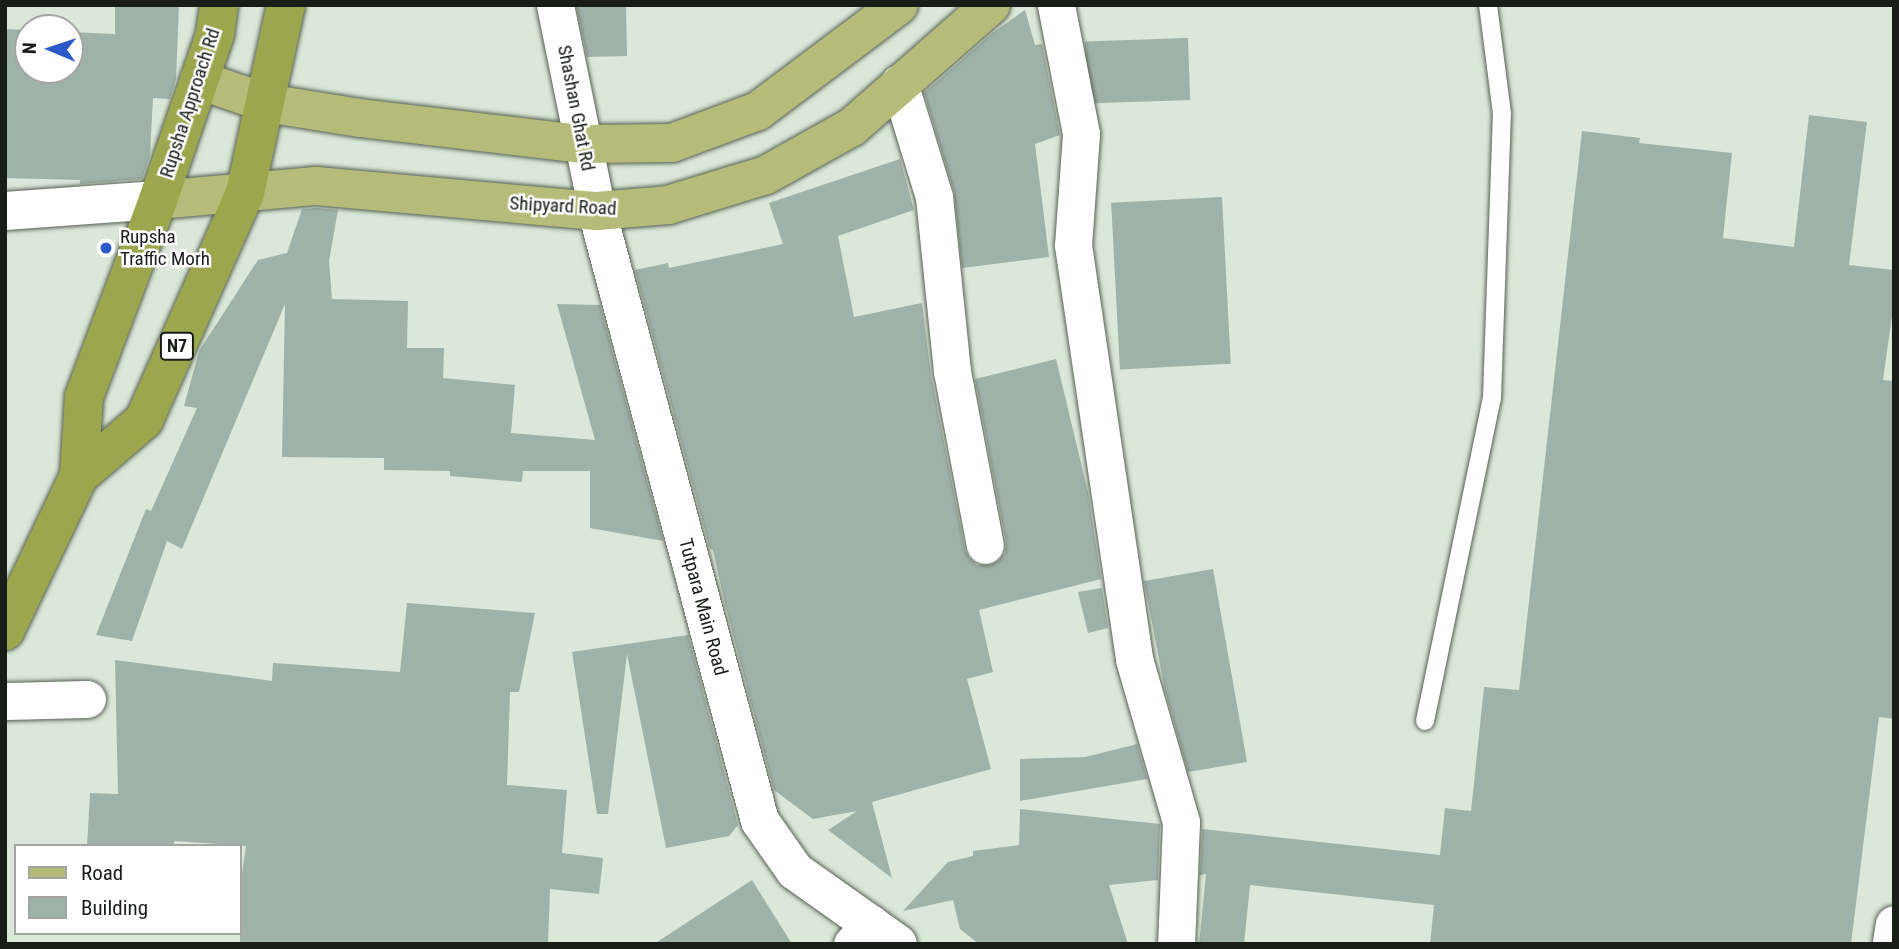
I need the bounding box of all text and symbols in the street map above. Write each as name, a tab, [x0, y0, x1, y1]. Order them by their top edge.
north arrow	[14, 14, 84, 84]
street label: Rupsha Approach Rd	[155, 25, 225, 181]
text: N	[18, 42, 41, 55]
street label: Shashan Ghat Rd	[553, 43, 599, 173]
street label: Shipyard Road	[509, 192, 617, 220]
place label: Rupsha Traffic Morh	[120, 226, 210, 270]
marker: Rupsha Traffic Morh	[98, 240, 114, 256]
road number: N7	[160, 332, 194, 360]
street label: Tutpara Main Road	[674, 536, 732, 678]
legend	[14, 844, 242, 935]
text: Road	[81, 861, 123, 885]
text: Building	[81, 896, 148, 920]

